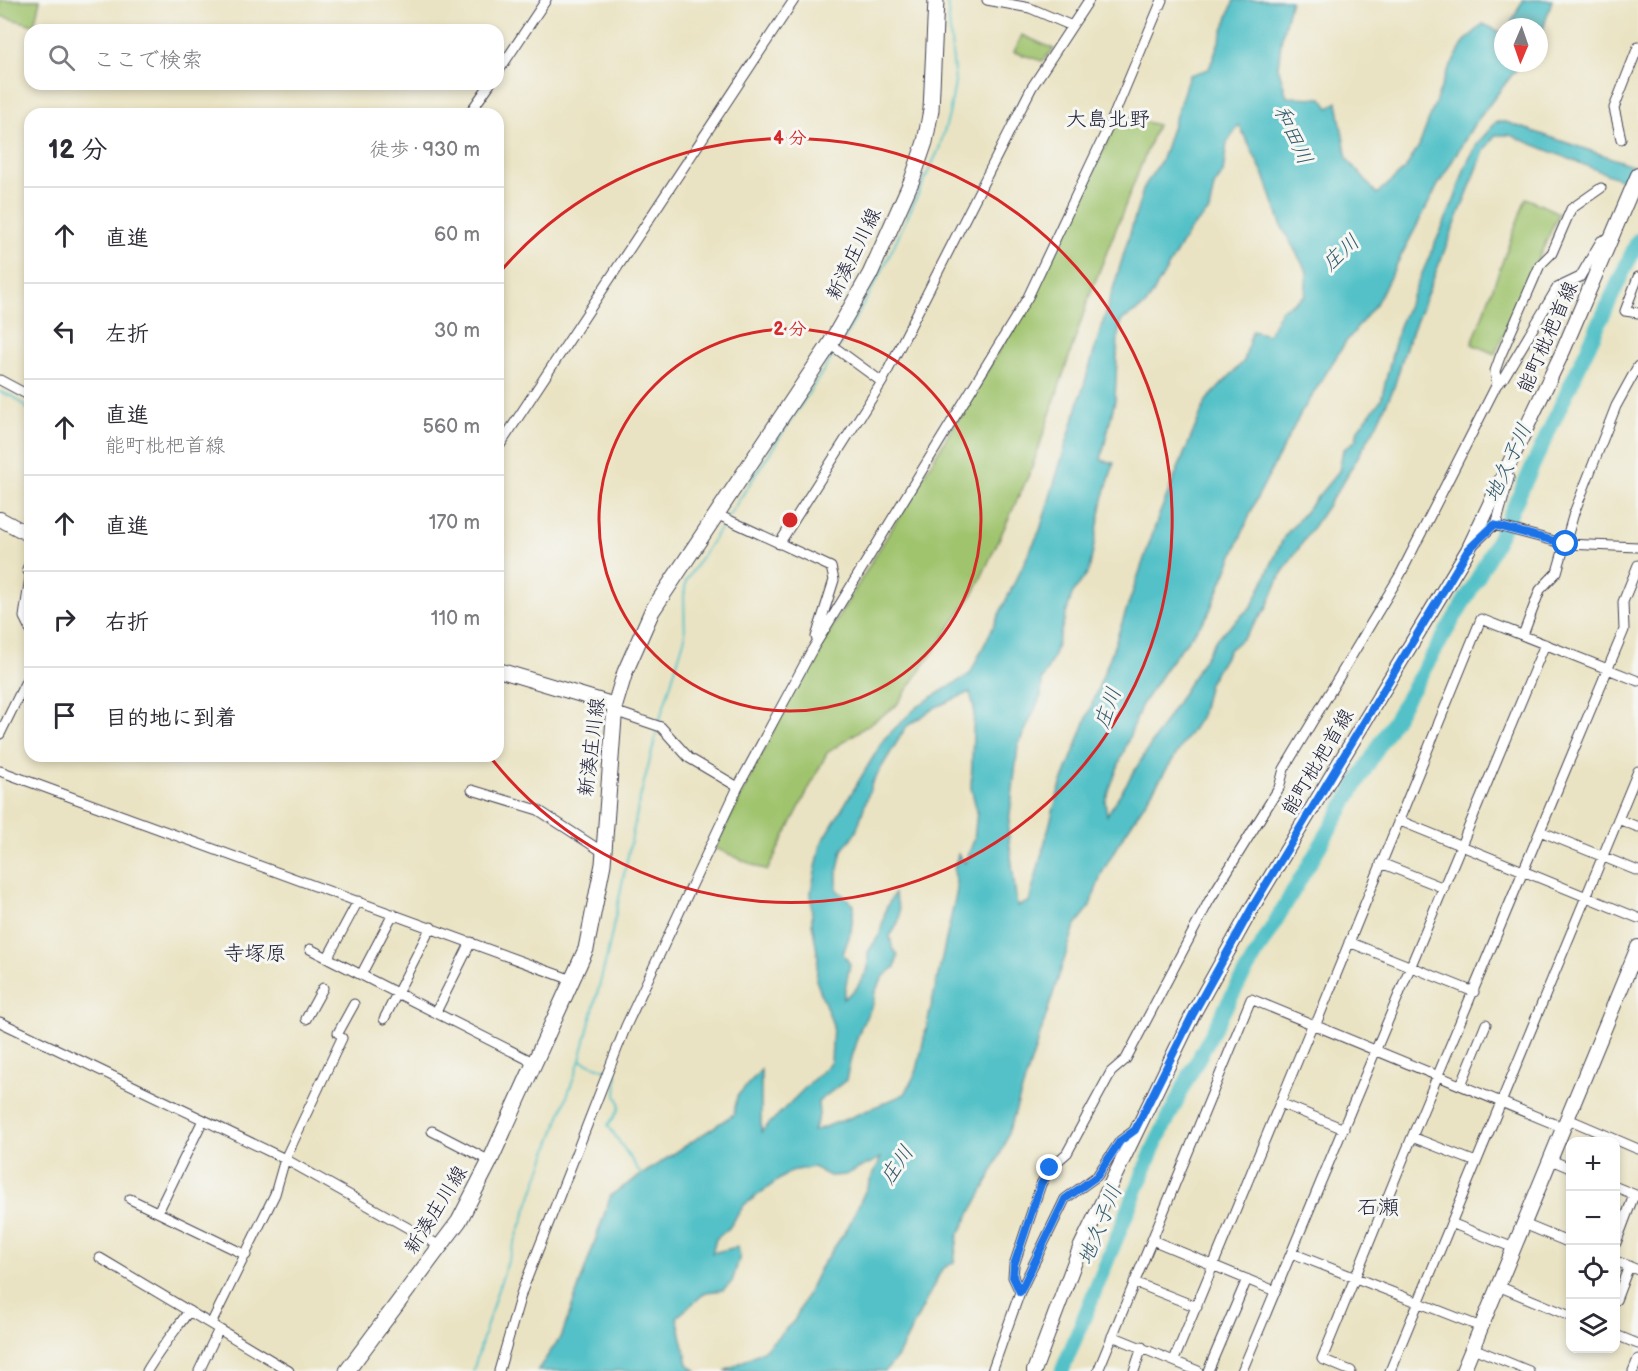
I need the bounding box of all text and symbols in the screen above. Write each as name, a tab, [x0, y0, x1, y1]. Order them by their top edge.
north arrow	[1494, 18, 1548, 72]
search box	[24, 24, 504, 90]
icon: search	[45, 41, 78, 74]
text: ここで検索	[93, 47, 203, 74]
water label: 和田川	[1268, 101, 1318, 169]
district label: 大島北野	[1066, 107, 1150, 132]
text: 4 分	[773, 128, 807, 149]
text: 12 分	[48, 135, 108, 166]
text: 徒歩 · 930 m	[369, 138, 480, 162]
street label: 新湊庄川線	[821, 204, 887, 304]
icon: ahead	[48, 219, 81, 252]
text: 60 m	[434, 223, 480, 247]
text: 直進	[105, 225, 149, 252]
water label: 庄川	[1317, 230, 1365, 276]
street label: 能町枇杷首線	[1513, 277, 1583, 397]
icon: left	[48, 315, 81, 348]
text: 30 m	[434, 319, 480, 343]
text: 2 分	[773, 319, 807, 340]
text: 左折	[105, 321, 149, 348]
text: 直進	[105, 402, 149, 429]
icon: ahead	[48, 411, 81, 444]
text: 560 m	[423, 415, 480, 439]
water label: 地久子川	[1479, 420, 1537, 506]
text: 能町枇杷首線	[105, 434, 225, 458]
icon: ahead	[48, 507, 81, 540]
centre of rings	[780, 510, 800, 530]
text: 170 m	[429, 511, 480, 535]
text: 直進	[105, 513, 149, 540]
route start	[1552, 530, 1578, 556]
icon: right	[48, 603, 81, 636]
text: 110 m	[431, 607, 480, 631]
text: 右折	[105, 609, 149, 636]
water label: 庄川	[1089, 684, 1127, 732]
street label: 新湊庄川線	[574, 696, 610, 798]
icon: arrive	[48, 699, 81, 732]
street label: 能町枇杷首線	[1277, 704, 1359, 820]
text: 目的地に到着	[105, 705, 237, 732]
district label: 寺塚原	[224, 941, 287, 966]
map controls	[1566, 1137, 1620, 1353]
button: +	[1566, 1137, 1620, 1191]
water label: 庄川	[875, 1141, 919, 1189]
route end	[1036, 1154, 1062, 1180]
street label: 新湊庄川線	[399, 1161, 473, 1259]
water label: 地久子川	[1073, 1181, 1127, 1269]
button: −	[1566, 1191, 1620, 1245]
district label: 石瀬	[1357, 1195, 1399, 1220]
button: locate	[1566, 1245, 1620, 1299]
button: layers	[1566, 1299, 1620, 1353]

